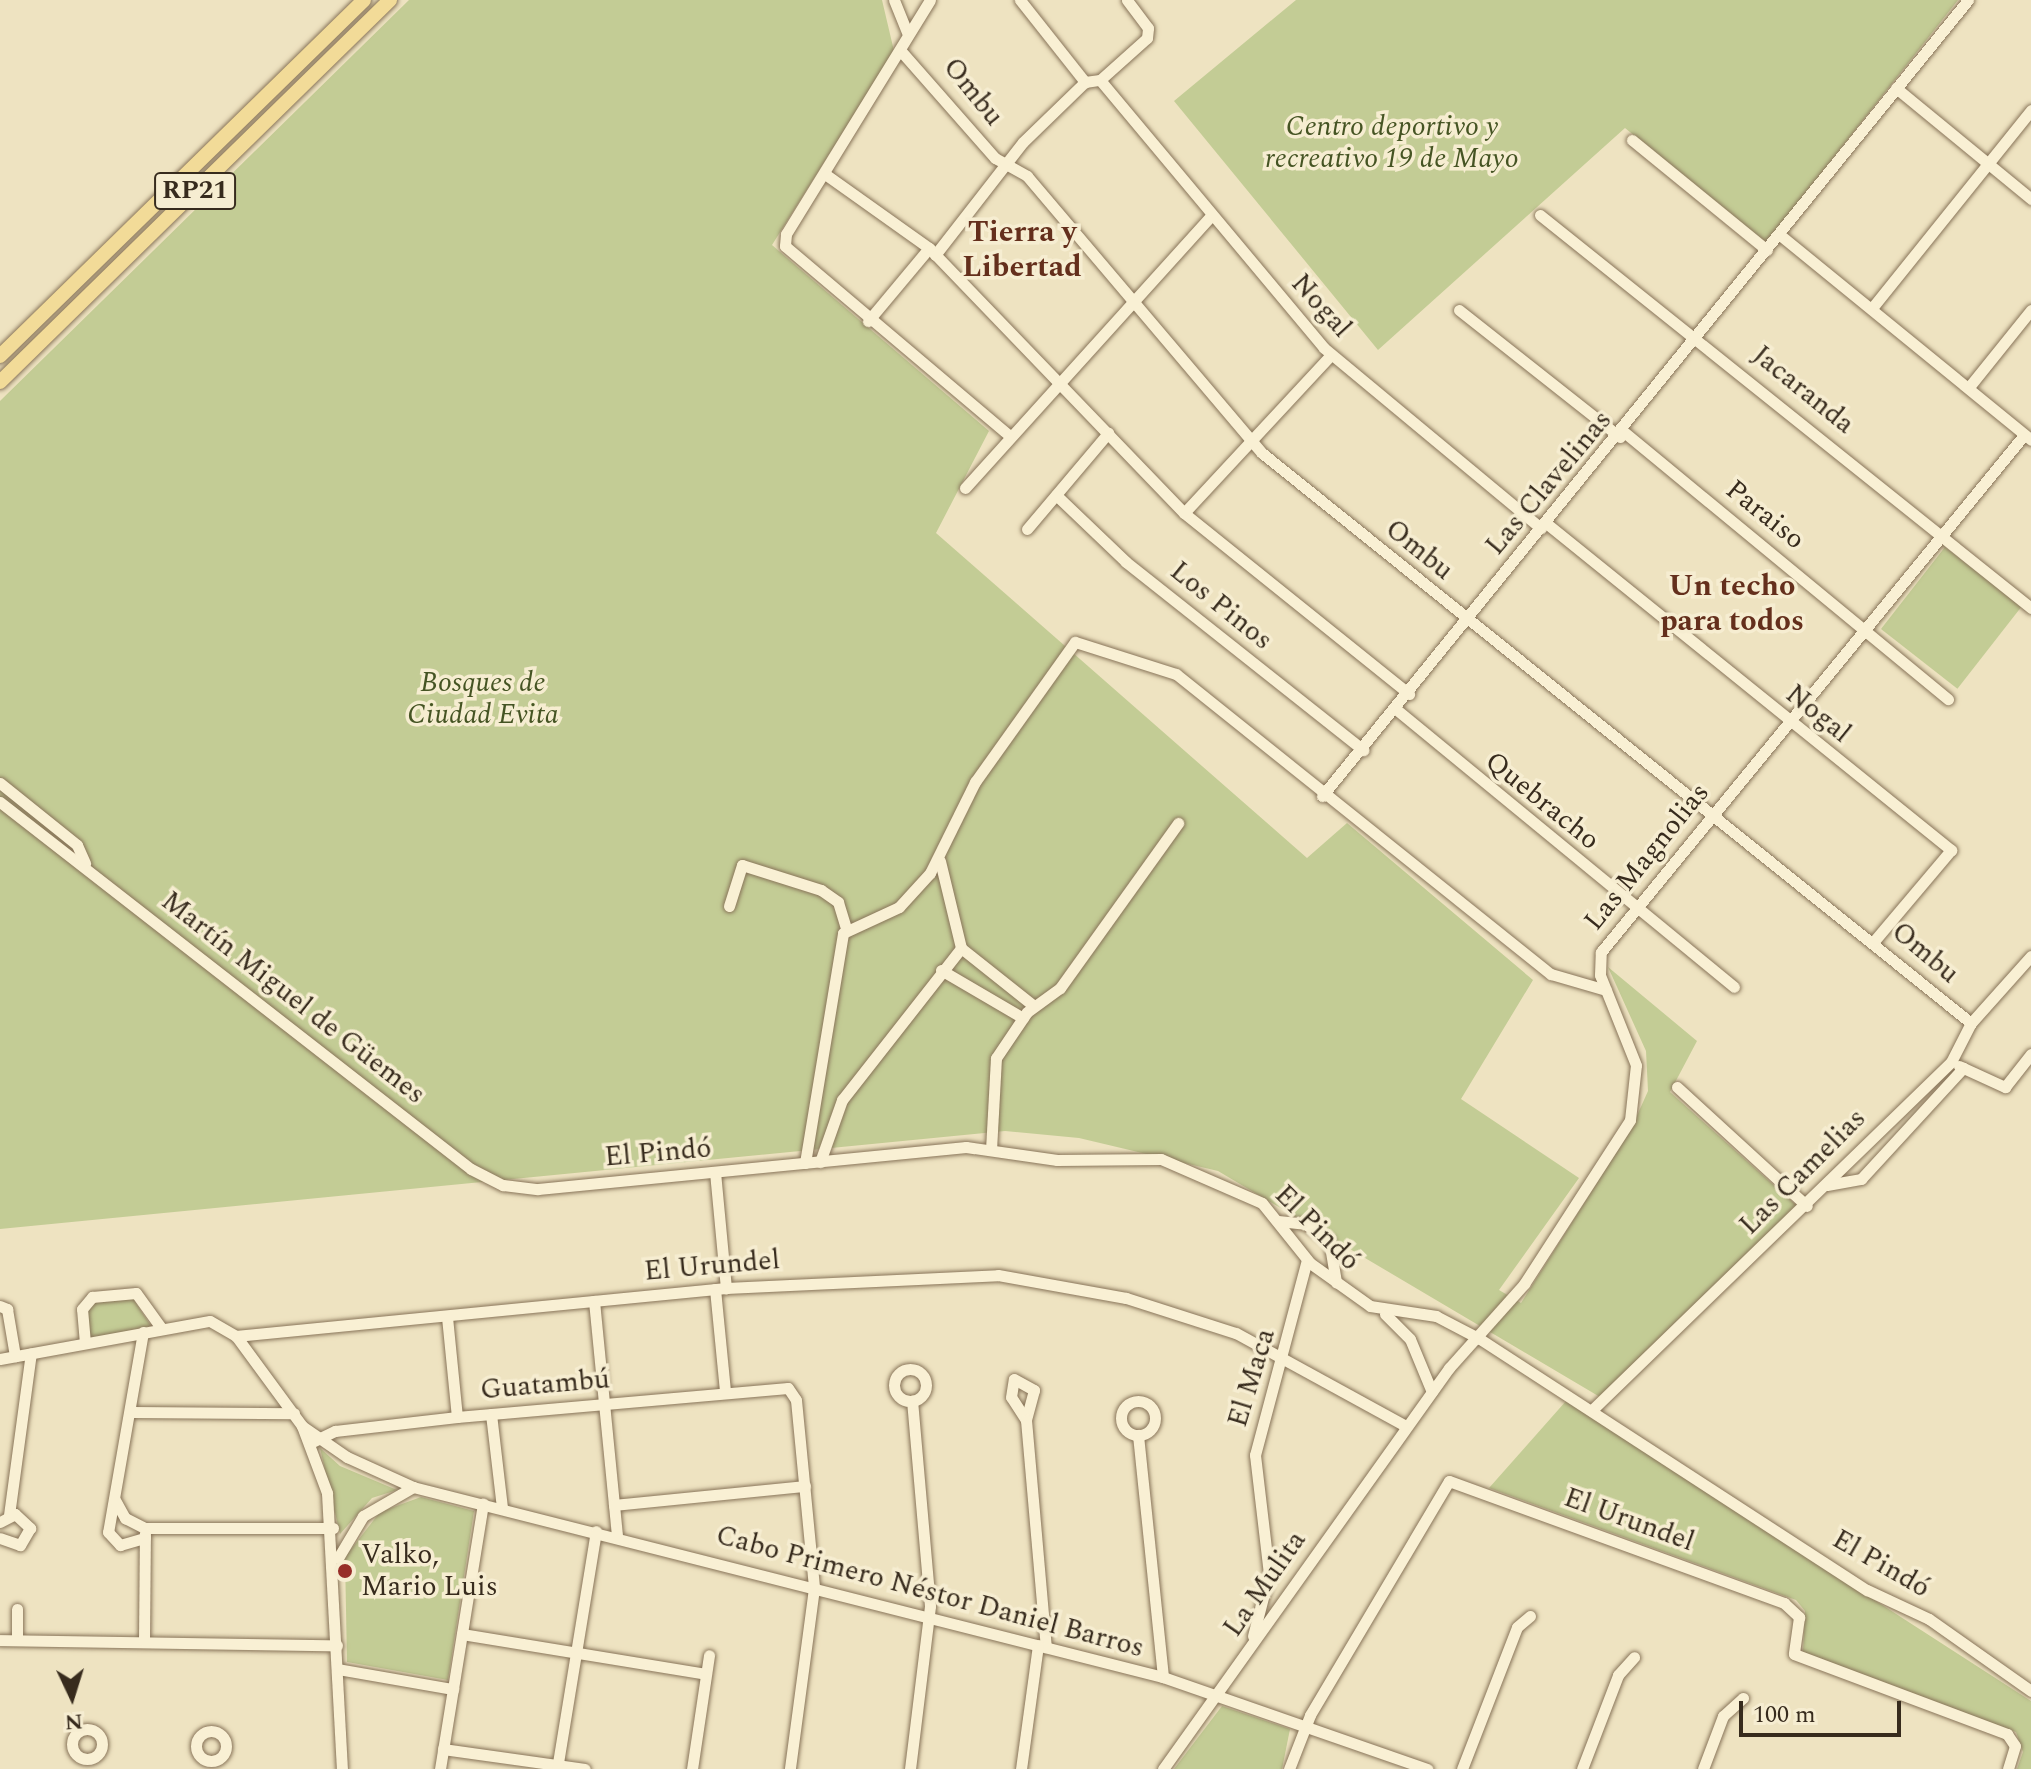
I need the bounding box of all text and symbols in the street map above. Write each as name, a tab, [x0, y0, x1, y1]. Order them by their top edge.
street label: Ombu	[935, 51, 1011, 133]
park label: Centro deportivo y recreativo 19 de Mayo	[1265, 110, 1519, 176]
road number: RP21	[153, 169, 237, 213]
district label: Tierra y Libertad	[962, 214, 1082, 284]
street label: Nogal	[1284, 267, 1358, 345]
street label: Jacaranda	[1745, 339, 1861, 441]
street label: Las Clavelinas	[1479, 404, 1619, 562]
street label: Paraiso	[1719, 473, 1811, 557]
street label: Ombu	[1378, 512, 1460, 588]
street label: Los Pinos	[1163, 555, 1279, 657]
district label: Un techo para todos	[1660, 568, 1804, 638]
park label: Bosques de Ciudad Evita	[407, 666, 559, 732]
street label: Nogal	[1779, 678, 1857, 750]
street label: Quebracho	[1478, 745, 1606, 857]
street label: Las Magnolias	[1577, 776, 1717, 938]
street label: Martín Miguel de Güemes	[154, 884, 432, 1112]
street label: Ombu	[1884, 915, 1966, 991]
street label: Las Camelias	[1733, 1102, 1873, 1242]
street label: El Pindó	[603, 1132, 713, 1174]
street label: El Pindó	[1267, 1178, 1367, 1278]
street label: El Urundel	[643, 1243, 781, 1289]
street label: El Maca	[1221, 1325, 1283, 1431]
street label: Guatambú	[479, 1363, 611, 1407]
street label: El Urundel	[1559, 1481, 1699, 1559]
street label: Cabo Primero Néstor Daniel Barros	[712, 1519, 1148, 1665]
street label: El Pindó	[1826, 1523, 1936, 1605]
street label: La Mulita	[1216, 1525, 1314, 1643]
place label: Valko, Mario Luis	[361, 1538, 498, 1604]
marker: Valko, Mario Luis	[336, 1562, 354, 1580]
north arrow	[32, 1657, 112, 1737]
scale bar	[1743, 1685, 1905, 1735]
text: 100 m	[1753, 1697, 1816, 1733]
text: N	[64, 1704, 84, 1739]

